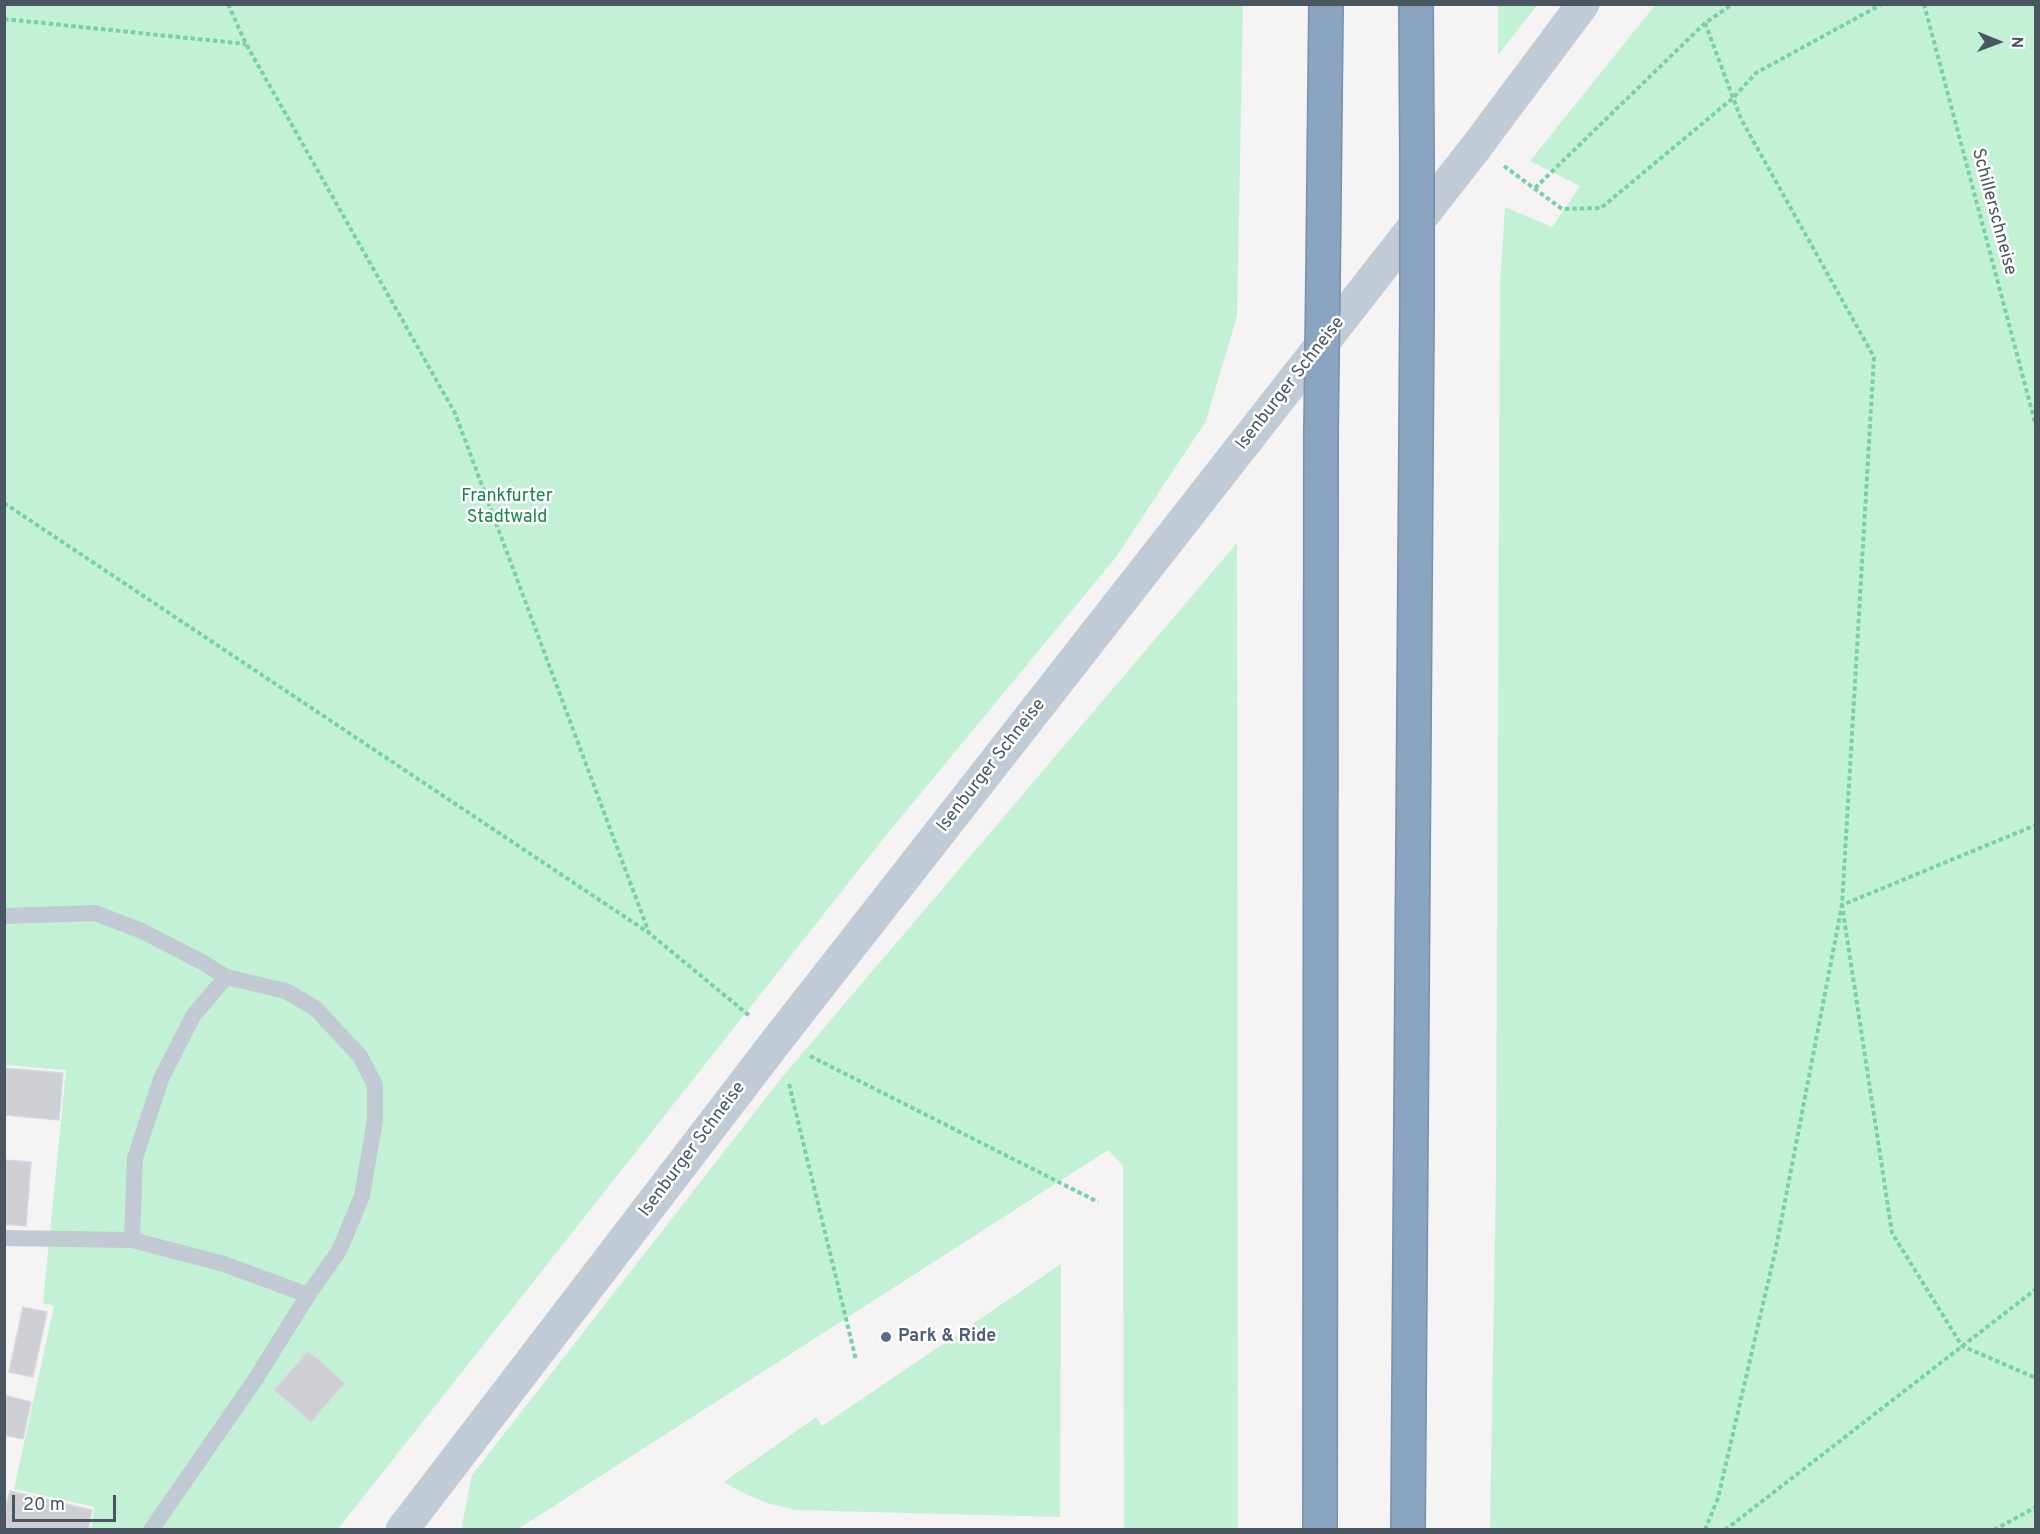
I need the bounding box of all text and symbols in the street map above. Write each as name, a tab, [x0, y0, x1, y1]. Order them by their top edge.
north arrow	[1968, 12, 2028, 72]
text: N	[2006, 36, 2026, 48]
street label: Schillerschneise	[1966, 146, 2020, 278]
street label: Isenburger Schneise	[1232, 313, 1350, 455]
park label: Frankfurter Stadtwald	[461, 486, 553, 528]
street label: Isenburger Schneise	[933, 695, 1051, 837]
street label: Isenburger Schneise	[635, 1078, 751, 1222]
place label: Park & Ride	[898, 1326, 996, 1348]
marker: Park & Ride	[879, 1330, 893, 1344]
scale bar	[15, 1483, 118, 1521]
text: 20 m	[23, 1494, 65, 1517]

